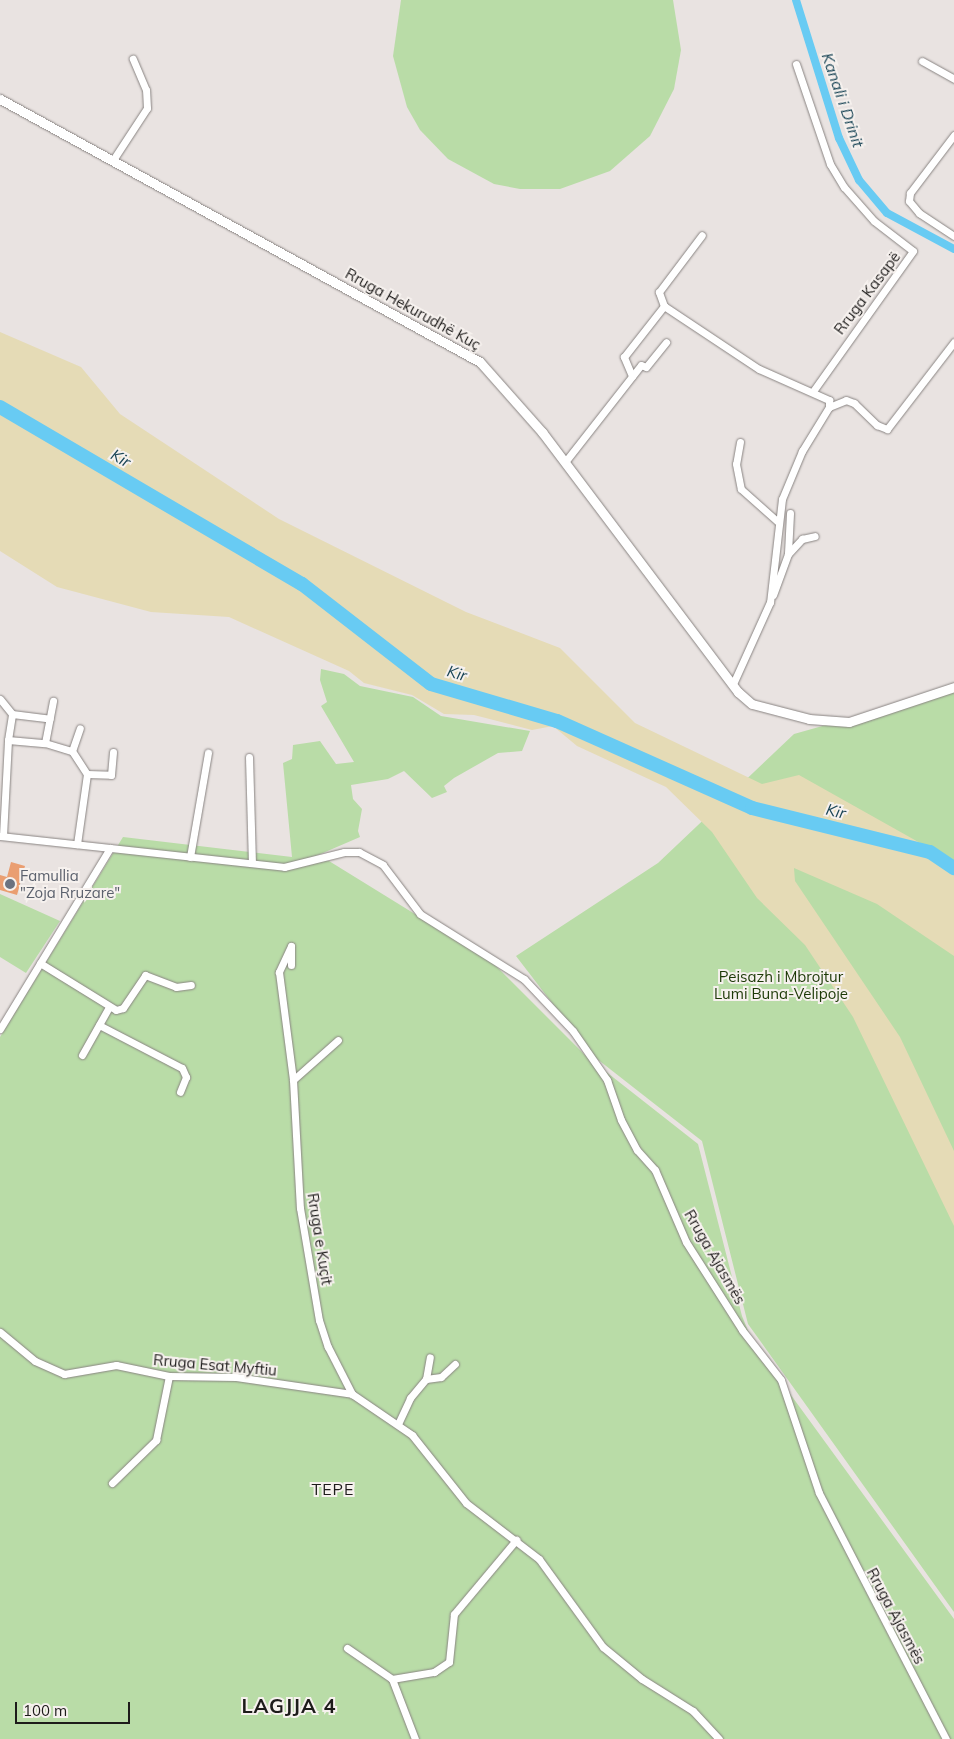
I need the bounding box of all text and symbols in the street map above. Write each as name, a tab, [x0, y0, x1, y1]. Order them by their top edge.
water label: Kanali i Drinit	[818, 50, 868, 150]
street label: Rruga Kasapë	[830, 248, 904, 338]
street label: Rruga Hekurudhë Kuç	[342, 264, 484, 354]
water label: Kir	[108, 445, 134, 471]
water label: Kir	[445, 661, 469, 685]
water label: Kir	[824, 799, 848, 823]
place label: Famullia "Zoja Rruzare"	[20, 866, 120, 901]
marker: Famullia "Zoja Rruzare"	[4, 878, 16, 890]
park label: Peisazh i Mbrojtur Lumi Buna-Velipoje	[714, 967, 848, 1002]
street label: Rruga e Kuçit	[304, 1192, 336, 1286]
street label: Rruga Ajasmës	[681, 1206, 749, 1308]
street label: Rruga Esat Myftiu	[153, 1351, 277, 1379]
district label: TEPE	[311, 1479, 355, 1499]
street label: Rruga Ajasmës	[863, 1565, 929, 1667]
scale bar	[18, 1692, 132, 1724]
district label: LAGJJA 4	[241, 1693, 337, 1717]
text: 100 m	[23, 1701, 67, 1720]

